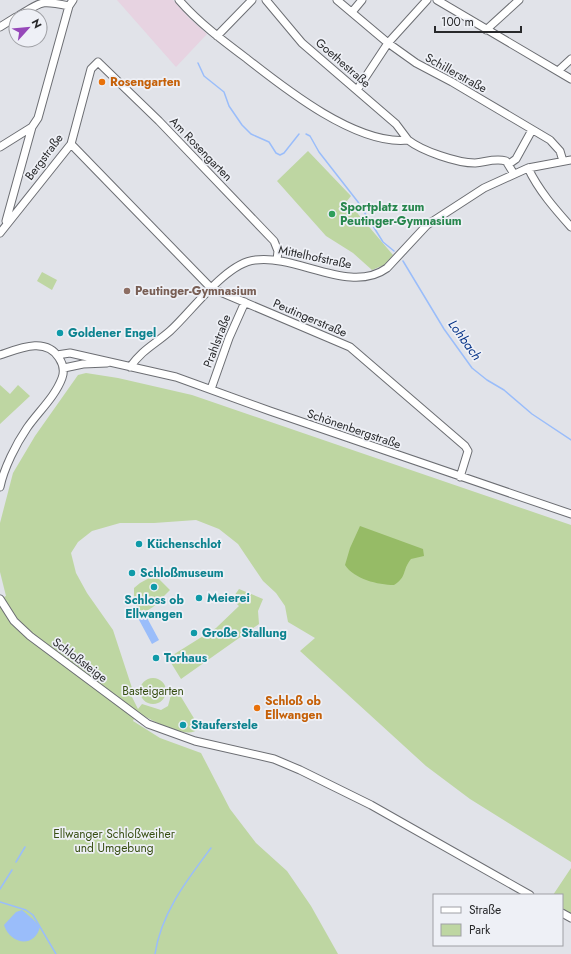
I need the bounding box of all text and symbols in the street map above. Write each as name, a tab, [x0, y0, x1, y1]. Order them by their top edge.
north arrow	[8, 8, 48, 48]
scale bar	[435, 8, 521, 34]
text: 100 m	[441, 13, 474, 31]
text: N	[28, 16, 46, 31]
street label: Goethestraße	[311, 34, 375, 92]
street label: Schillerstraße	[422, 49, 490, 97]
place label: Rosengarten	[110, 73, 181, 91]
marker: Rosengarten	[97, 77, 107, 87]
street label: Am Rosengarten	[166, 113, 236, 185]
street label: Bergstraße	[20, 130, 68, 184]
place label: Sportplatz zum Peutinger-Gymnasium	[340, 198, 462, 230]
marker: Sportplatz zum Peutinger-Gymnasium	[327, 209, 337, 219]
street label: Mittelhofstraße	[277, 240, 353, 274]
place label: Peutinger-Gymnasium	[135, 282, 257, 300]
marker: Peutinger-Gymnasium	[122, 286, 132, 296]
street label: Peutingerstraße	[270, 294, 350, 342]
street label: Prahlstraße	[199, 312, 235, 370]
water label: Lohbach	[444, 316, 486, 365]
place label: Goldener Engel	[68, 324, 156, 342]
marker: Goldener Engel	[55, 328, 65, 338]
street label: Schönenbergstraße	[305, 404, 403, 454]
place label: Küchenschlot	[147, 535, 221, 553]
marker: Küchenschlot	[134, 539, 144, 549]
place label: Schloßmuseum	[140, 564, 224, 582]
marker: Schloßmuseum	[127, 568, 137, 578]
marker: Schloss ob Ellwangen	[149, 582, 159, 592]
place label: Meierei	[207, 589, 250, 607]
place label: Schloss ob Ellwangen	[124, 591, 184, 623]
marker: Meierei	[194, 593, 204, 603]
place label: Große Stallung	[202, 624, 287, 642]
marker: Große Stallung	[189, 628, 199, 638]
street label: Schloßsteige	[49, 633, 111, 687]
place label: Torhaus	[164, 649, 208, 667]
marker: Torhaus	[151, 653, 161, 663]
park label: Basteigarten	[122, 682, 184, 700]
place label: Schloß ob Ellwangen	[265, 692, 322, 724]
marker: Schloß ob Ellwangen	[252, 703, 262, 713]
place label: Stauferstele	[191, 716, 258, 734]
marker: Stauferstele	[178, 720, 188, 730]
park label: Ellwanger Schloßweiher und Umgebung	[53, 825, 176, 857]
legend	[433, 894, 563, 946]
text: Straße	[469, 901, 501, 919]
text: Park	[469, 921, 491, 939]

